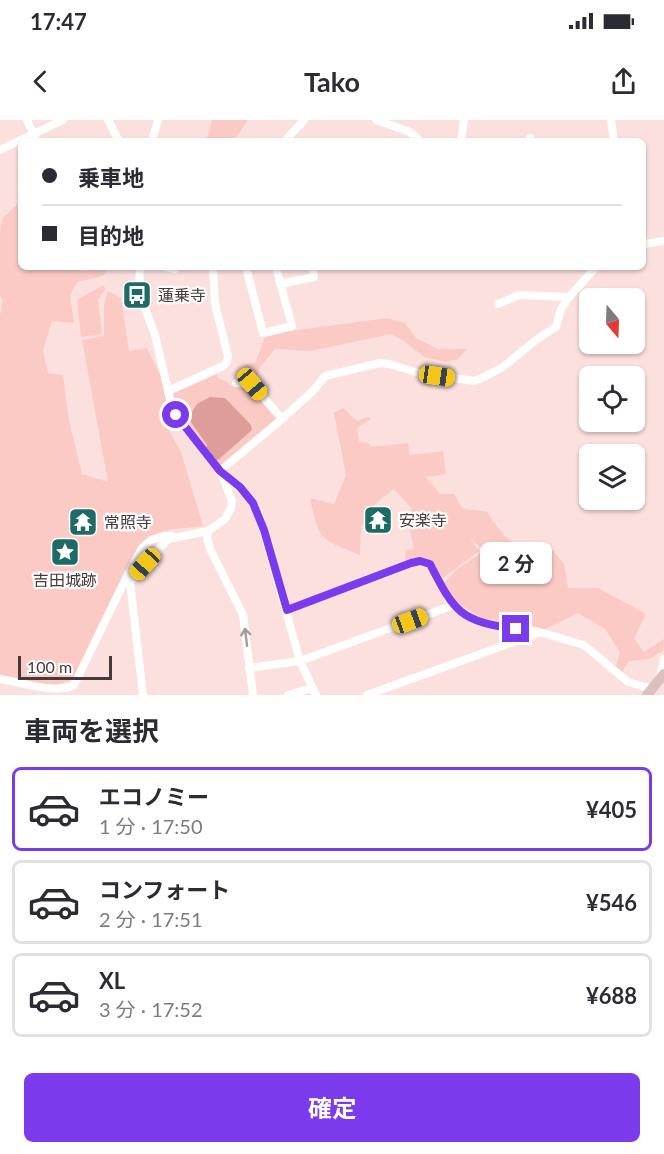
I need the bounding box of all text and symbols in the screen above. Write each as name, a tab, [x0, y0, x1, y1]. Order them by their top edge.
text: 17:47	[30, 8, 87, 35]
icon: back	[24, 65, 57, 98]
text: Tako	[304, 65, 360, 98]
icon: share	[607, 65, 640, 98]
text: 乗車地	[78, 164, 144, 191]
text: 目的地	[78, 222, 144, 249]
bus stop icon: 蓮乗寺	[121, 279, 153, 311]
place label: 蓮乗寺	[158, 285, 206, 304]
north arrow	[579, 288, 645, 354]
map controls	[579, 288, 645, 510]
car	[234, 364, 270, 404]
car	[418, 365, 456, 387]
button: locate	[579, 366, 645, 432]
route start	[162, 401, 189, 428]
button: layers	[579, 444, 645, 510]
temple icon: 安楽寺	[362, 504, 394, 536]
temple icon: 常照寺	[67, 506, 99, 538]
place label: 安楽寺	[399, 510, 447, 529]
place label: 常照寺	[104, 512, 152, 531]
place icon: 吉田城跡	[49, 536, 81, 568]
callout: 2 分	[480, 542, 552, 584]
car	[126, 545, 164, 583]
text: 2 分	[498, 551, 534, 575]
place label: 吉田城跡	[33, 570, 97, 589]
car	[390, 606, 430, 636]
route end	[502, 615, 529, 642]
one-way arrow	[240, 628, 251, 647]
scale bar	[18, 653, 112, 680]
text: 100 m	[27, 657, 72, 676]
text: 車両を選択	[24, 714, 159, 747]
icon: car	[27, 782, 81, 836]
text: エコノミー	[99, 783, 209, 810]
text: ¥405	[586, 796, 637, 823]
text: 1 分 · 17:50	[99, 814, 203, 838]
icon: car	[27, 875, 81, 929]
text: コンフォート	[99, 876, 230, 903]
text: ¥546	[586, 889, 637, 916]
text: 2 分 · 17:51	[99, 907, 203, 931]
text: XL	[99, 967, 125, 994]
icon: car	[27, 968, 81, 1022]
text: ¥688	[586, 982, 637, 1009]
text: 3 分 · 17:52	[99, 997, 203, 1021]
button: 確定	[24, 1073, 640, 1142]

